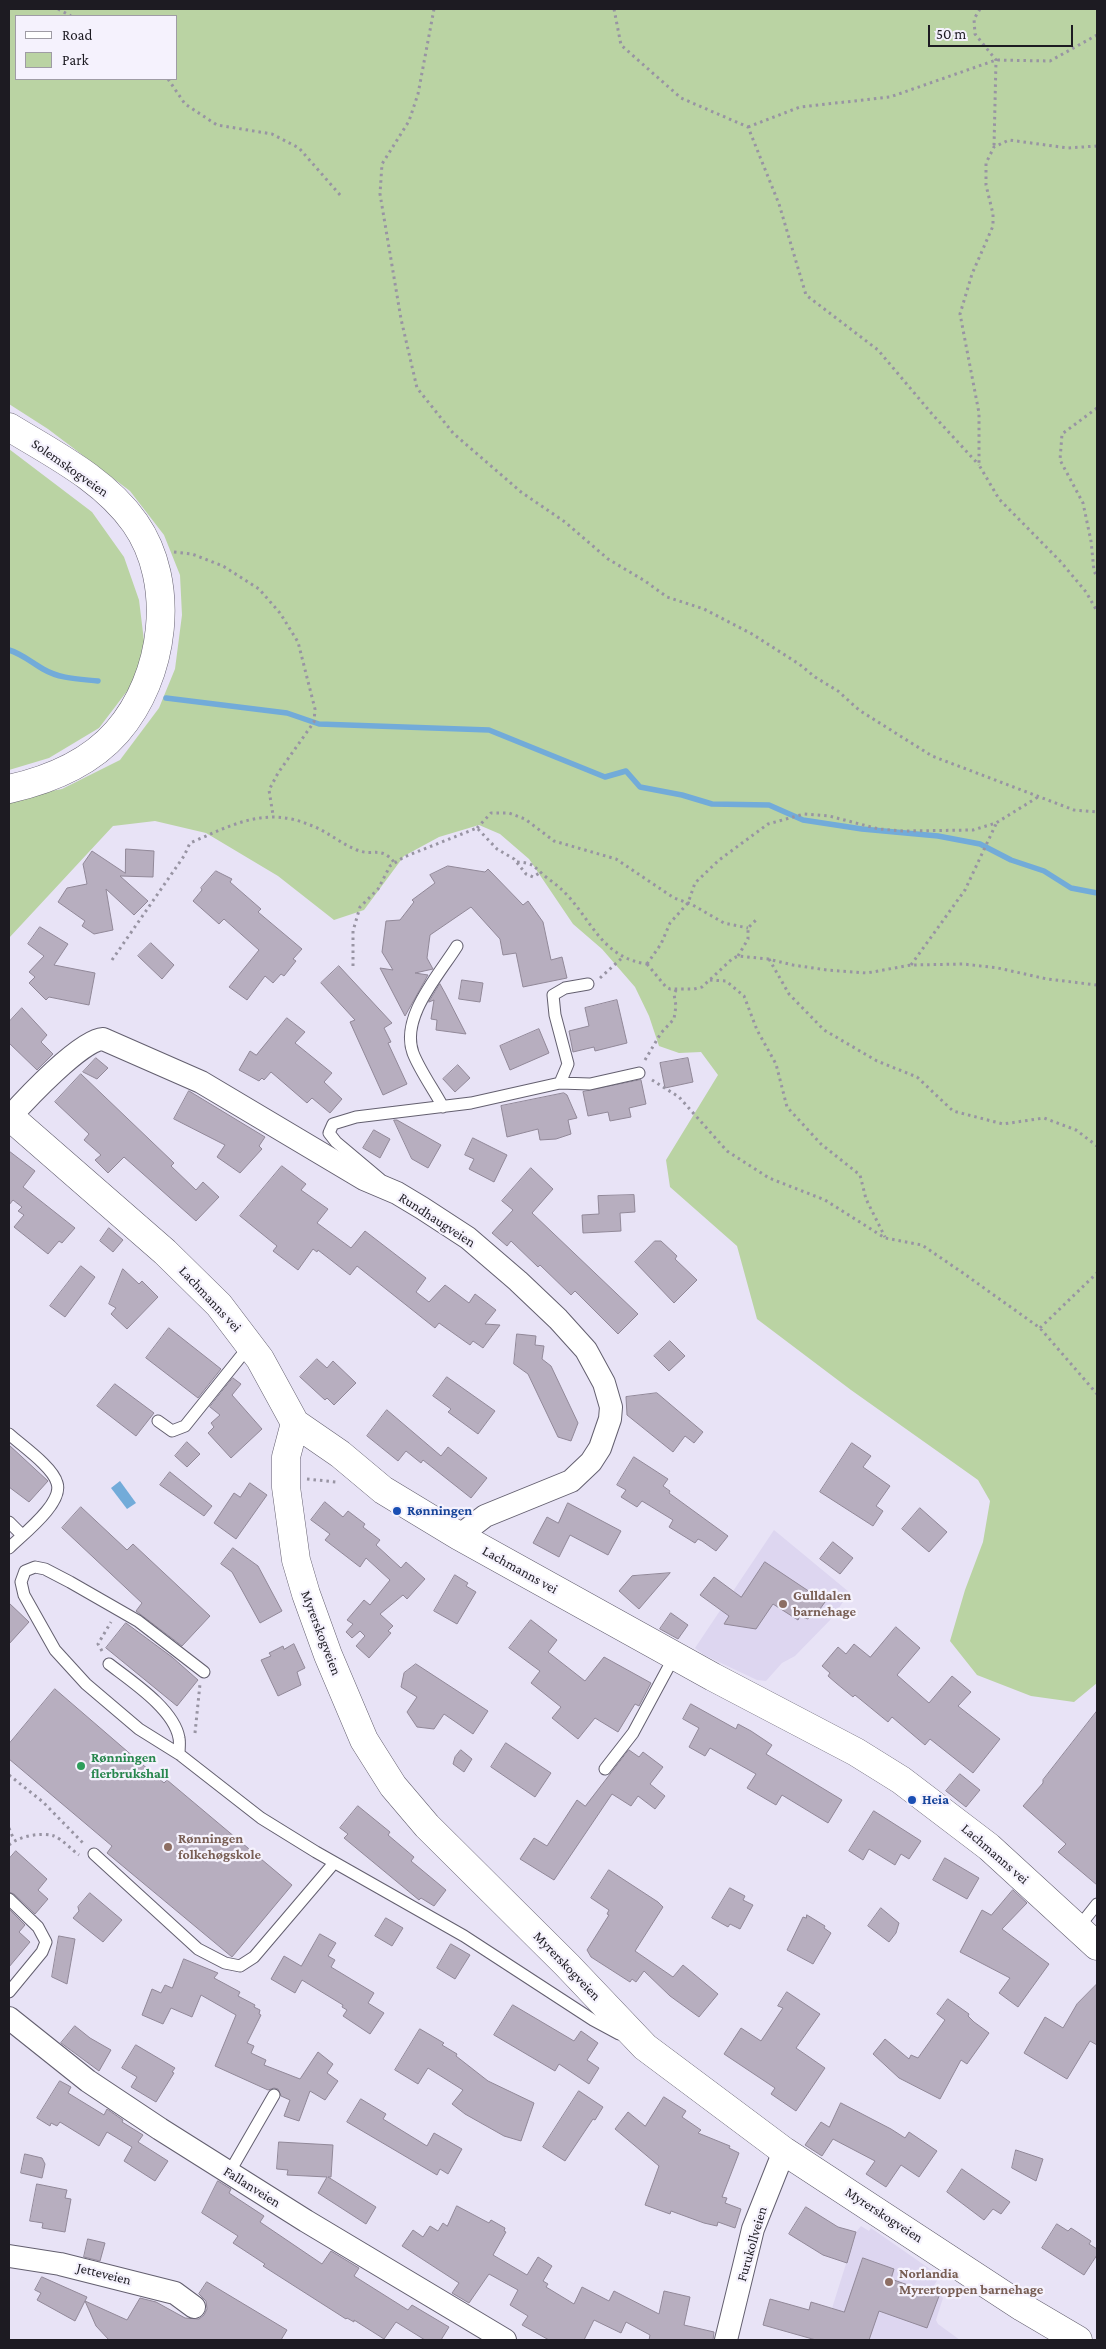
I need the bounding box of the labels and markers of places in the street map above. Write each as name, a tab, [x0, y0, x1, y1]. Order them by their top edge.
place label: Rønningen	[407, 1503, 472, 1519]
marker: Rønningen	[391, 1505, 403, 1517]
place label: Gulldalen barnehage	[793, 1588, 856, 1620]
marker: Gulldalen barnehage	[777, 1598, 789, 1610]
place label: Rønningen flerbrukshall	[91, 1750, 169, 1782]
marker: Rønningen flerbrukshall	[75, 1760, 87, 1772]
place label: Heia	[922, 1792, 949, 1808]
marker: Heia	[906, 1794, 918, 1806]
place label: Rønningen folkehøgskole	[178, 1831, 261, 1864]
marker: Rønningen folkehøgskole	[162, 1841, 174, 1853]
place label: Norlandia Myrertoppen barnehage	[899, 2266, 1043, 2298]
marker: Norlandia Myrertoppen barnehage	[883, 2276, 895, 2288]

